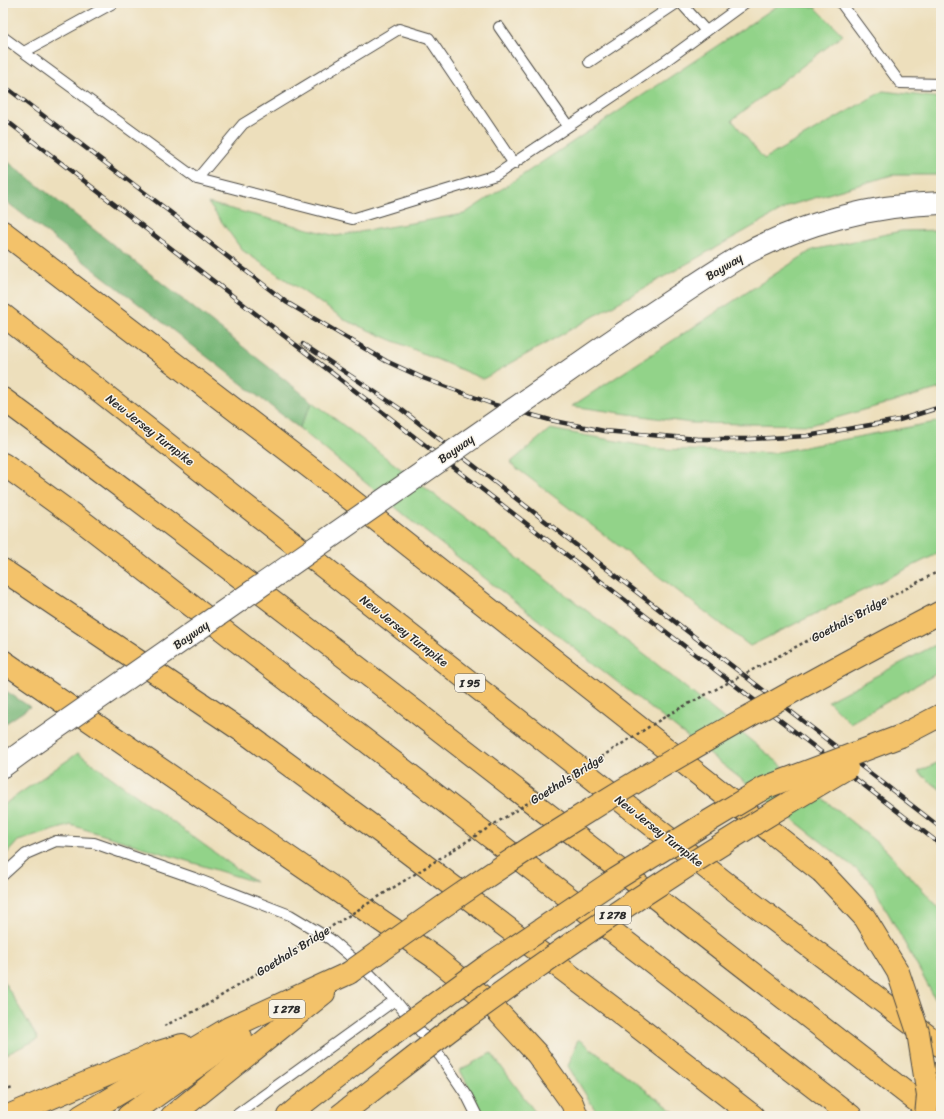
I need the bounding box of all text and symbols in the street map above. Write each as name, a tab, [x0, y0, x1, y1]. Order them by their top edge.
street label: Bayway	[701, 247, 748, 287]
street label: New Jersey Turnpike	[101, 388, 199, 472]
street label: Bayway	[433, 428, 480, 470]
street label: New Jersey Turnpike	[355, 589, 453, 673]
street label: Goethals Bridge	[807, 590, 891, 648]
street label: Bayway	[168, 614, 215, 656]
road number: I 95	[455, 674, 485, 692]
street label: Goethals Bridge	[526, 747, 608, 811]
street label: New Jersey Turnpike	[610, 789, 708, 873]
road number: I 278	[595, 906, 631, 924]
street label: Goethals Bridge	[252, 919, 334, 983]
road number: I 278	[269, 1000, 305, 1018]

